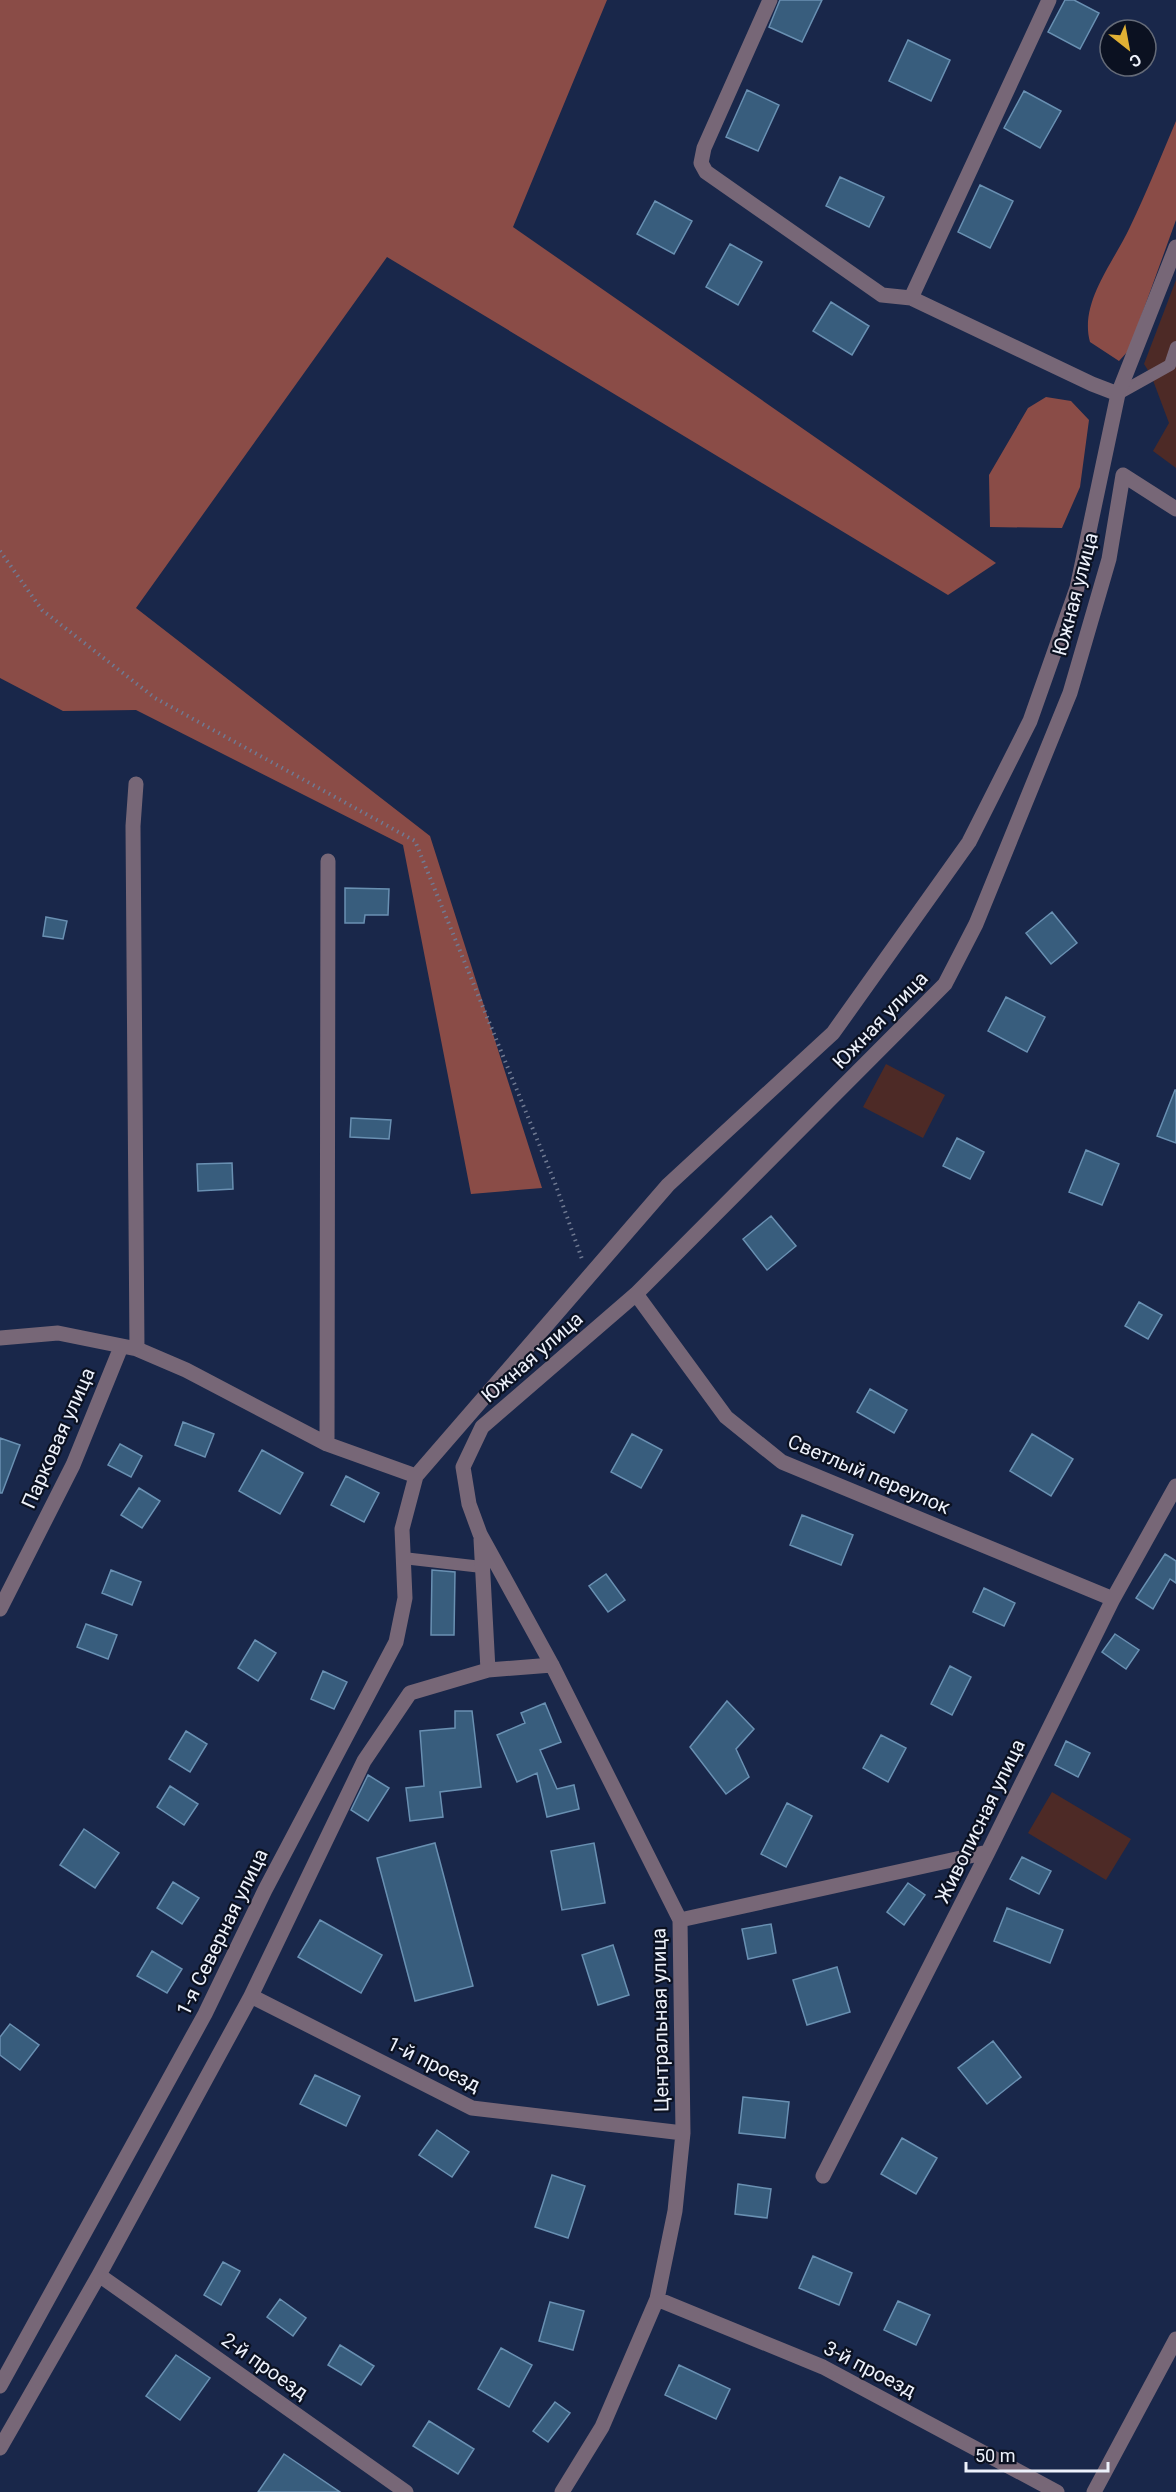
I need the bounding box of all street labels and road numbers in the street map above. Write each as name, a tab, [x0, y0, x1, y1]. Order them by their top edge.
street label: Южная улица	[1047, 530, 1103, 658]
street label: Южная улица	[827, 966, 933, 1074]
street label: Южная улица	[476, 1306, 588, 1408]
street label: Парковая улица	[16, 1364, 100, 1512]
street label: Светлый переулок	[784, 1429, 954, 1519]
street label: Живописная улица	[930, 1735, 1030, 1907]
street label: 1-я Северная улица	[171, 1845, 273, 2019]
street label: Центральная улица	[646, 1928, 674, 2112]
street label: 1-й проезд	[384, 2031, 484, 2097]
street label: 2-й проезд	[217, 2327, 313, 2405]
street label: 3-й проезд	[820, 2336, 920, 2402]

